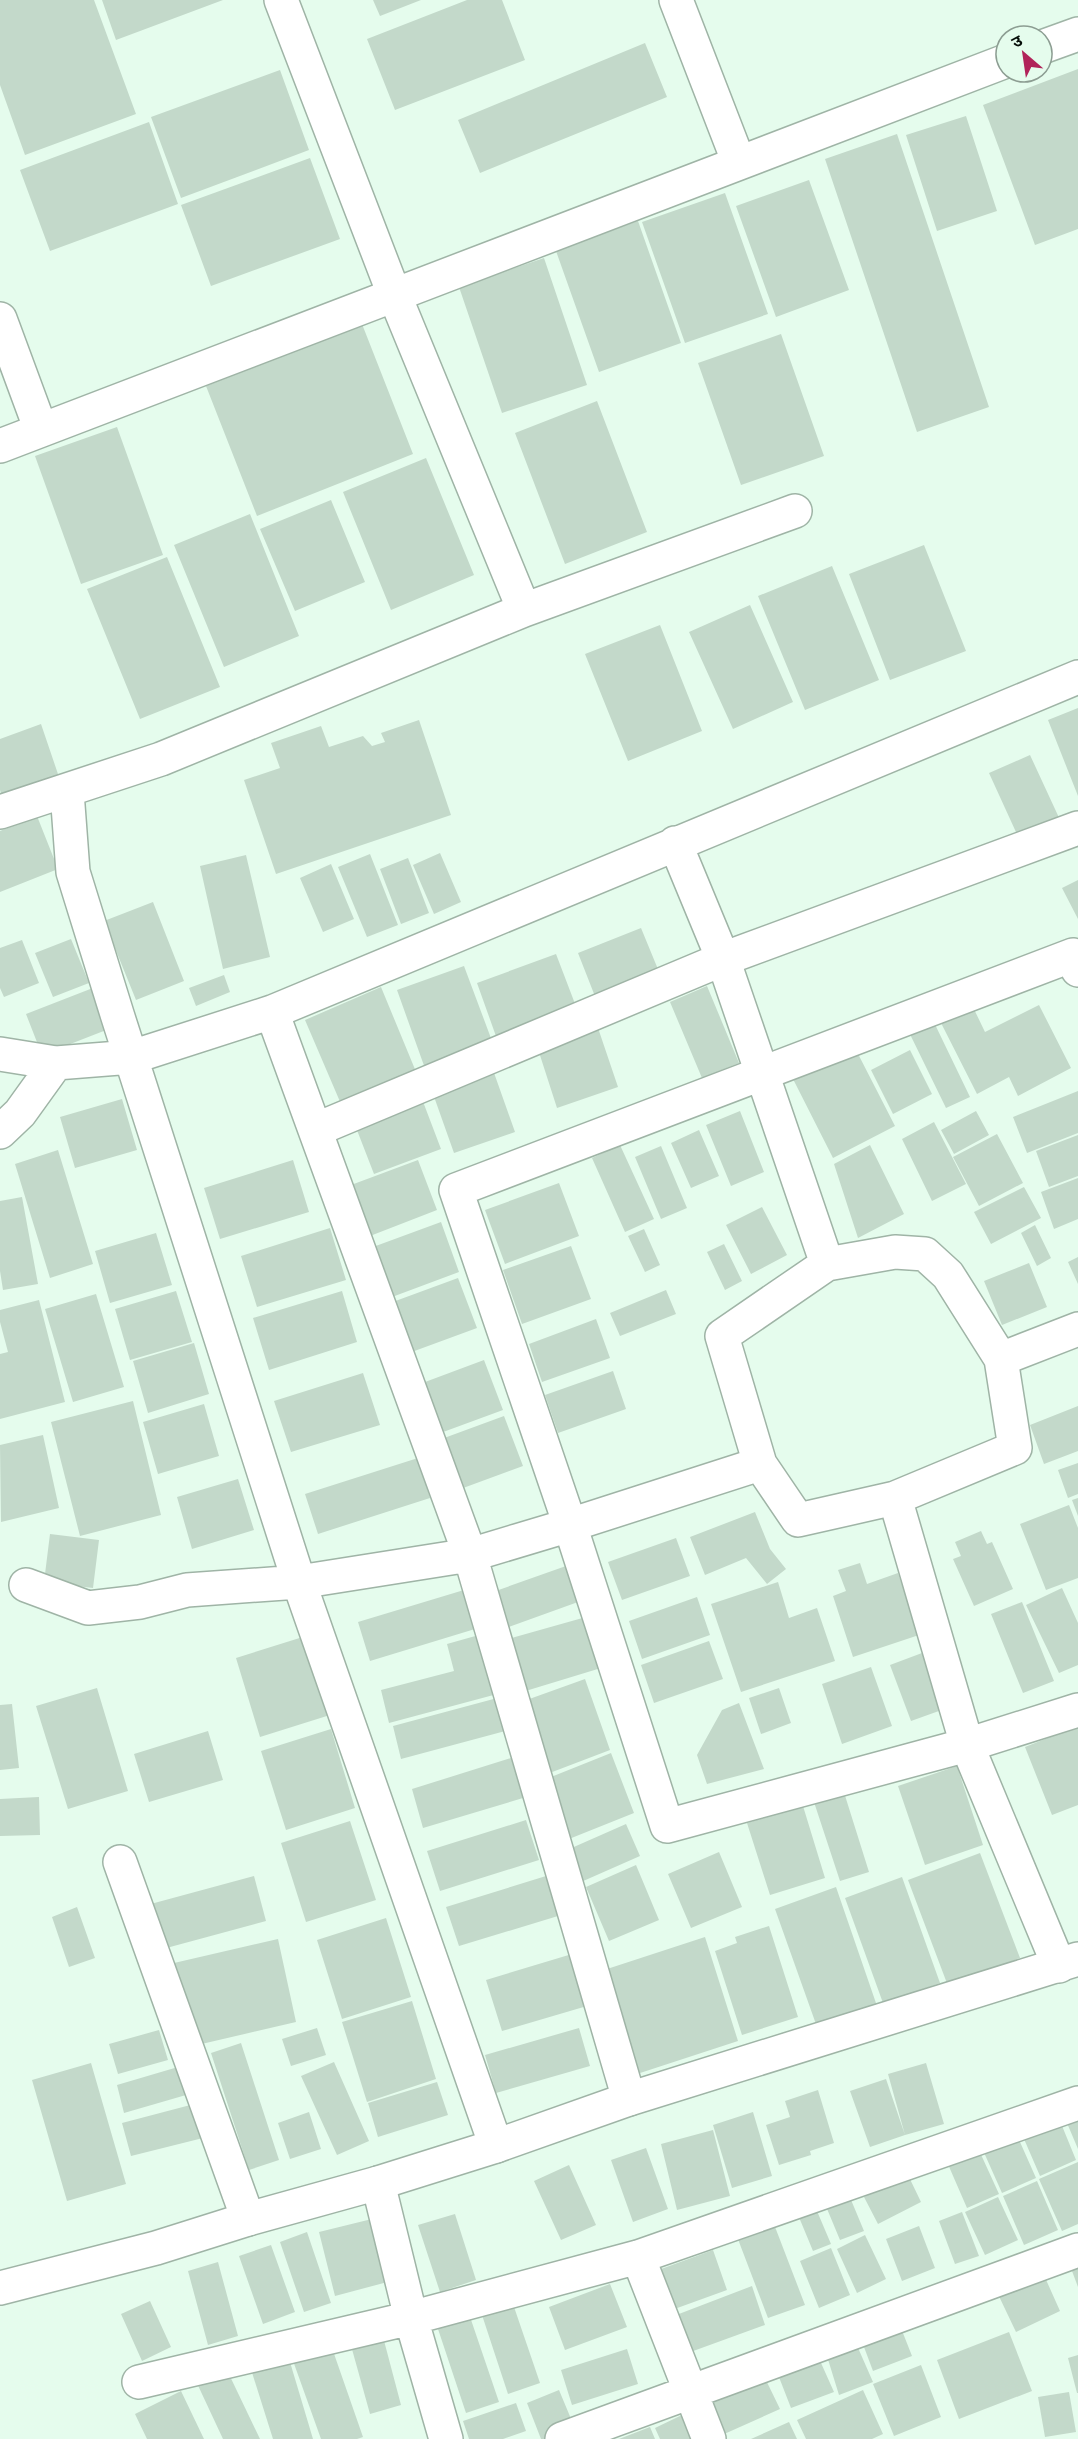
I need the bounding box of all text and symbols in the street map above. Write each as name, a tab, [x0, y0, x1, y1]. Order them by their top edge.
north arrow	[994, 24, 1054, 84]
text: उ	[1006, 27, 1027, 53]

